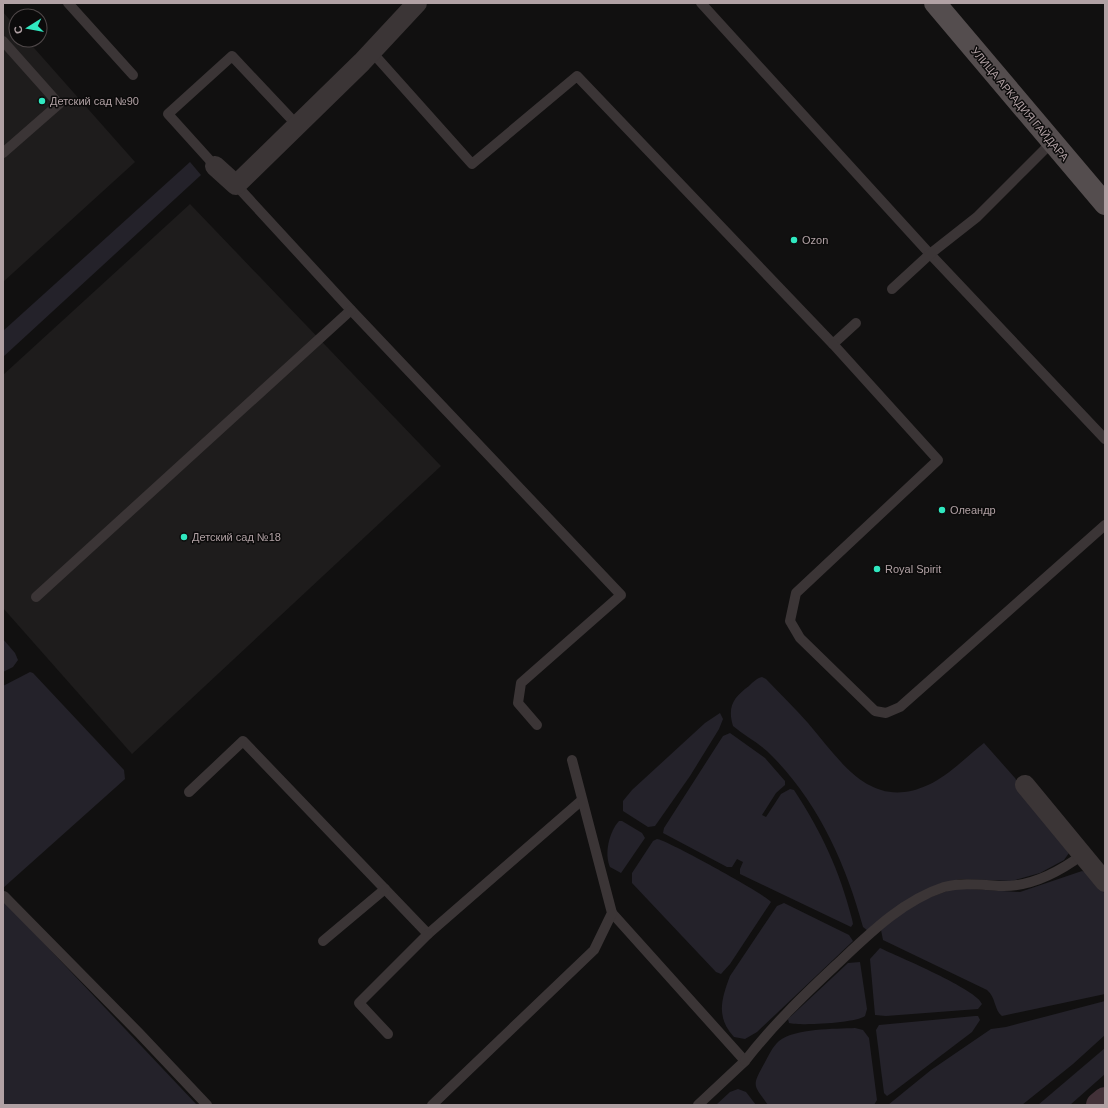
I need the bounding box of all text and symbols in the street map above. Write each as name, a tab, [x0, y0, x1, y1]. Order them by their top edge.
north arrow	[8, 8, 48, 48]
text: С	[12, 25, 25, 35]
street label: УЛИЦА АРКАДИЯ ГАЙДАРА	[969, 45, 1071, 164]
place label: Детский сад №90	[50, 95, 139, 107]
marker: Детский сад №90	[37, 96, 47, 106]
place label: Ozon	[802, 234, 828, 246]
marker: Ozon	[789, 235, 799, 245]
place label: Олеандр	[950, 504, 996, 516]
marker: Олеандр	[937, 505, 947, 515]
place label: Детский сад №18	[192, 531, 281, 543]
marker: Детский сад №18	[179, 532, 189, 542]
place label: Royal Spirit	[885, 563, 941, 575]
marker: Royal Spirit	[872, 564, 882, 574]

